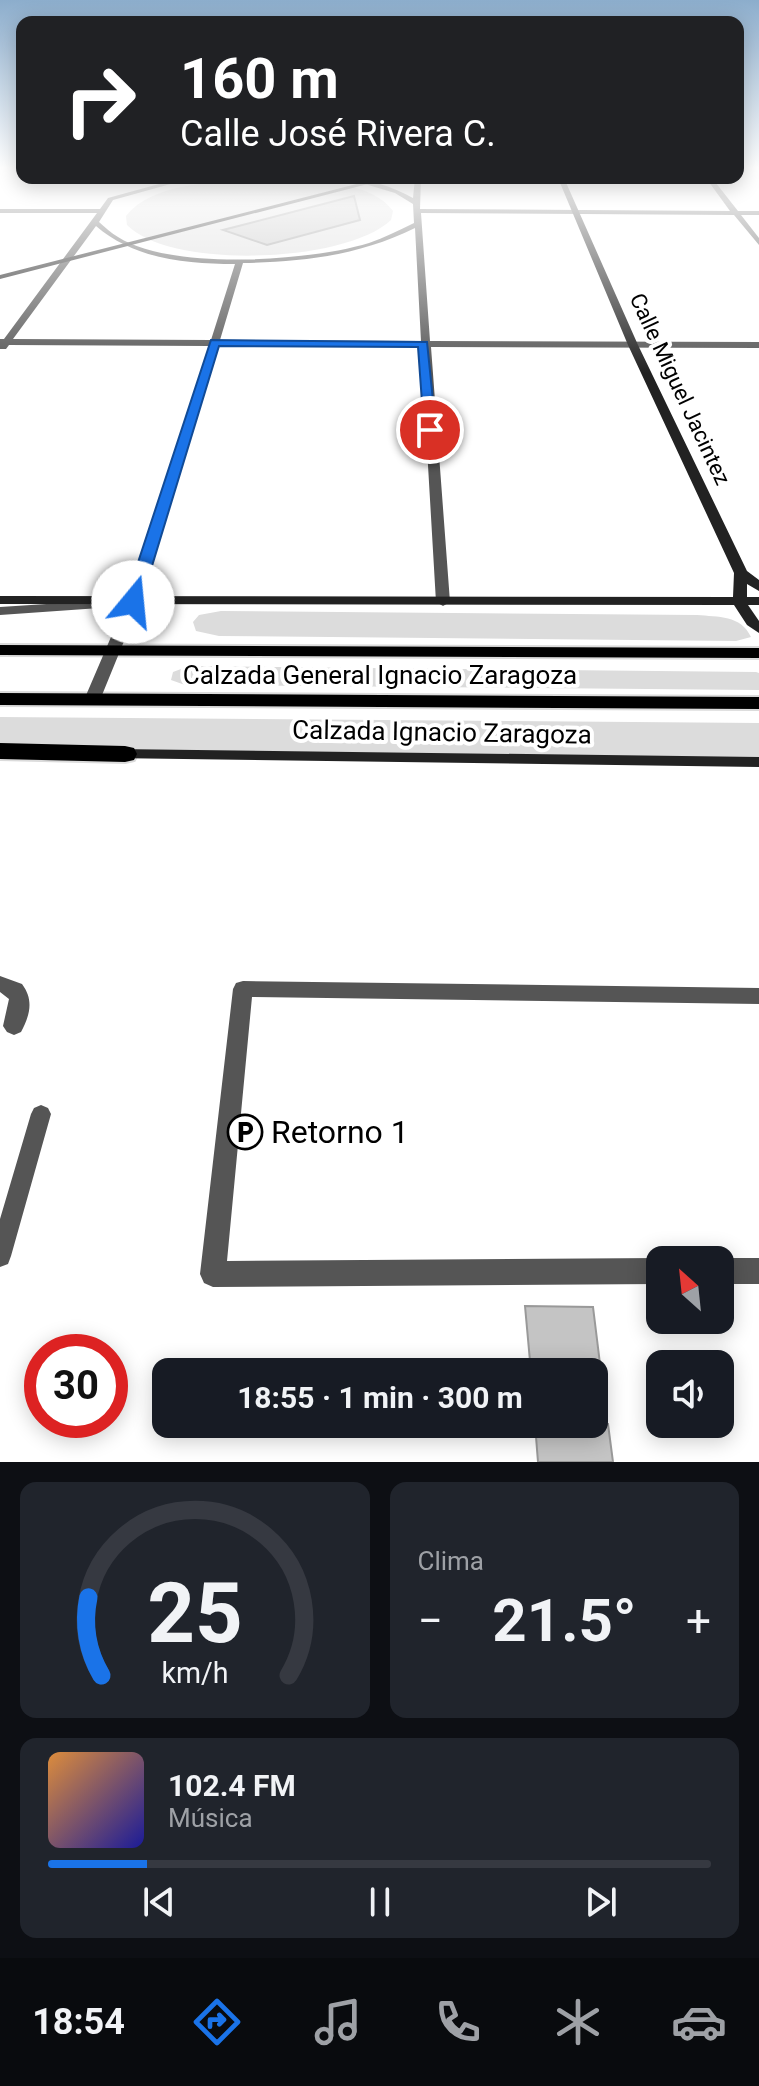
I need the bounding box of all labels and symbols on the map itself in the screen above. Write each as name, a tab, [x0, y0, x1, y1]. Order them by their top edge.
street label: Calle Miguel Jacintez	[625, 289, 735, 489]
pin	[396, 396, 464, 464]
position arrow	[91, 560, 175, 644]
street label: Calzada General Ignacio Zaragoza	[183, 660, 577, 690]
street label: Calzada Ignacio Zaragoza	[292, 714, 592, 750]
parking icon: Retorno 1	[226, 1113, 264, 1151]
place label: Retorno 1	[271, 1113, 409, 1151]
north arrow	[646, 1246, 734, 1334]
speed limit sign: 30	[24, 1334, 128, 1438]

